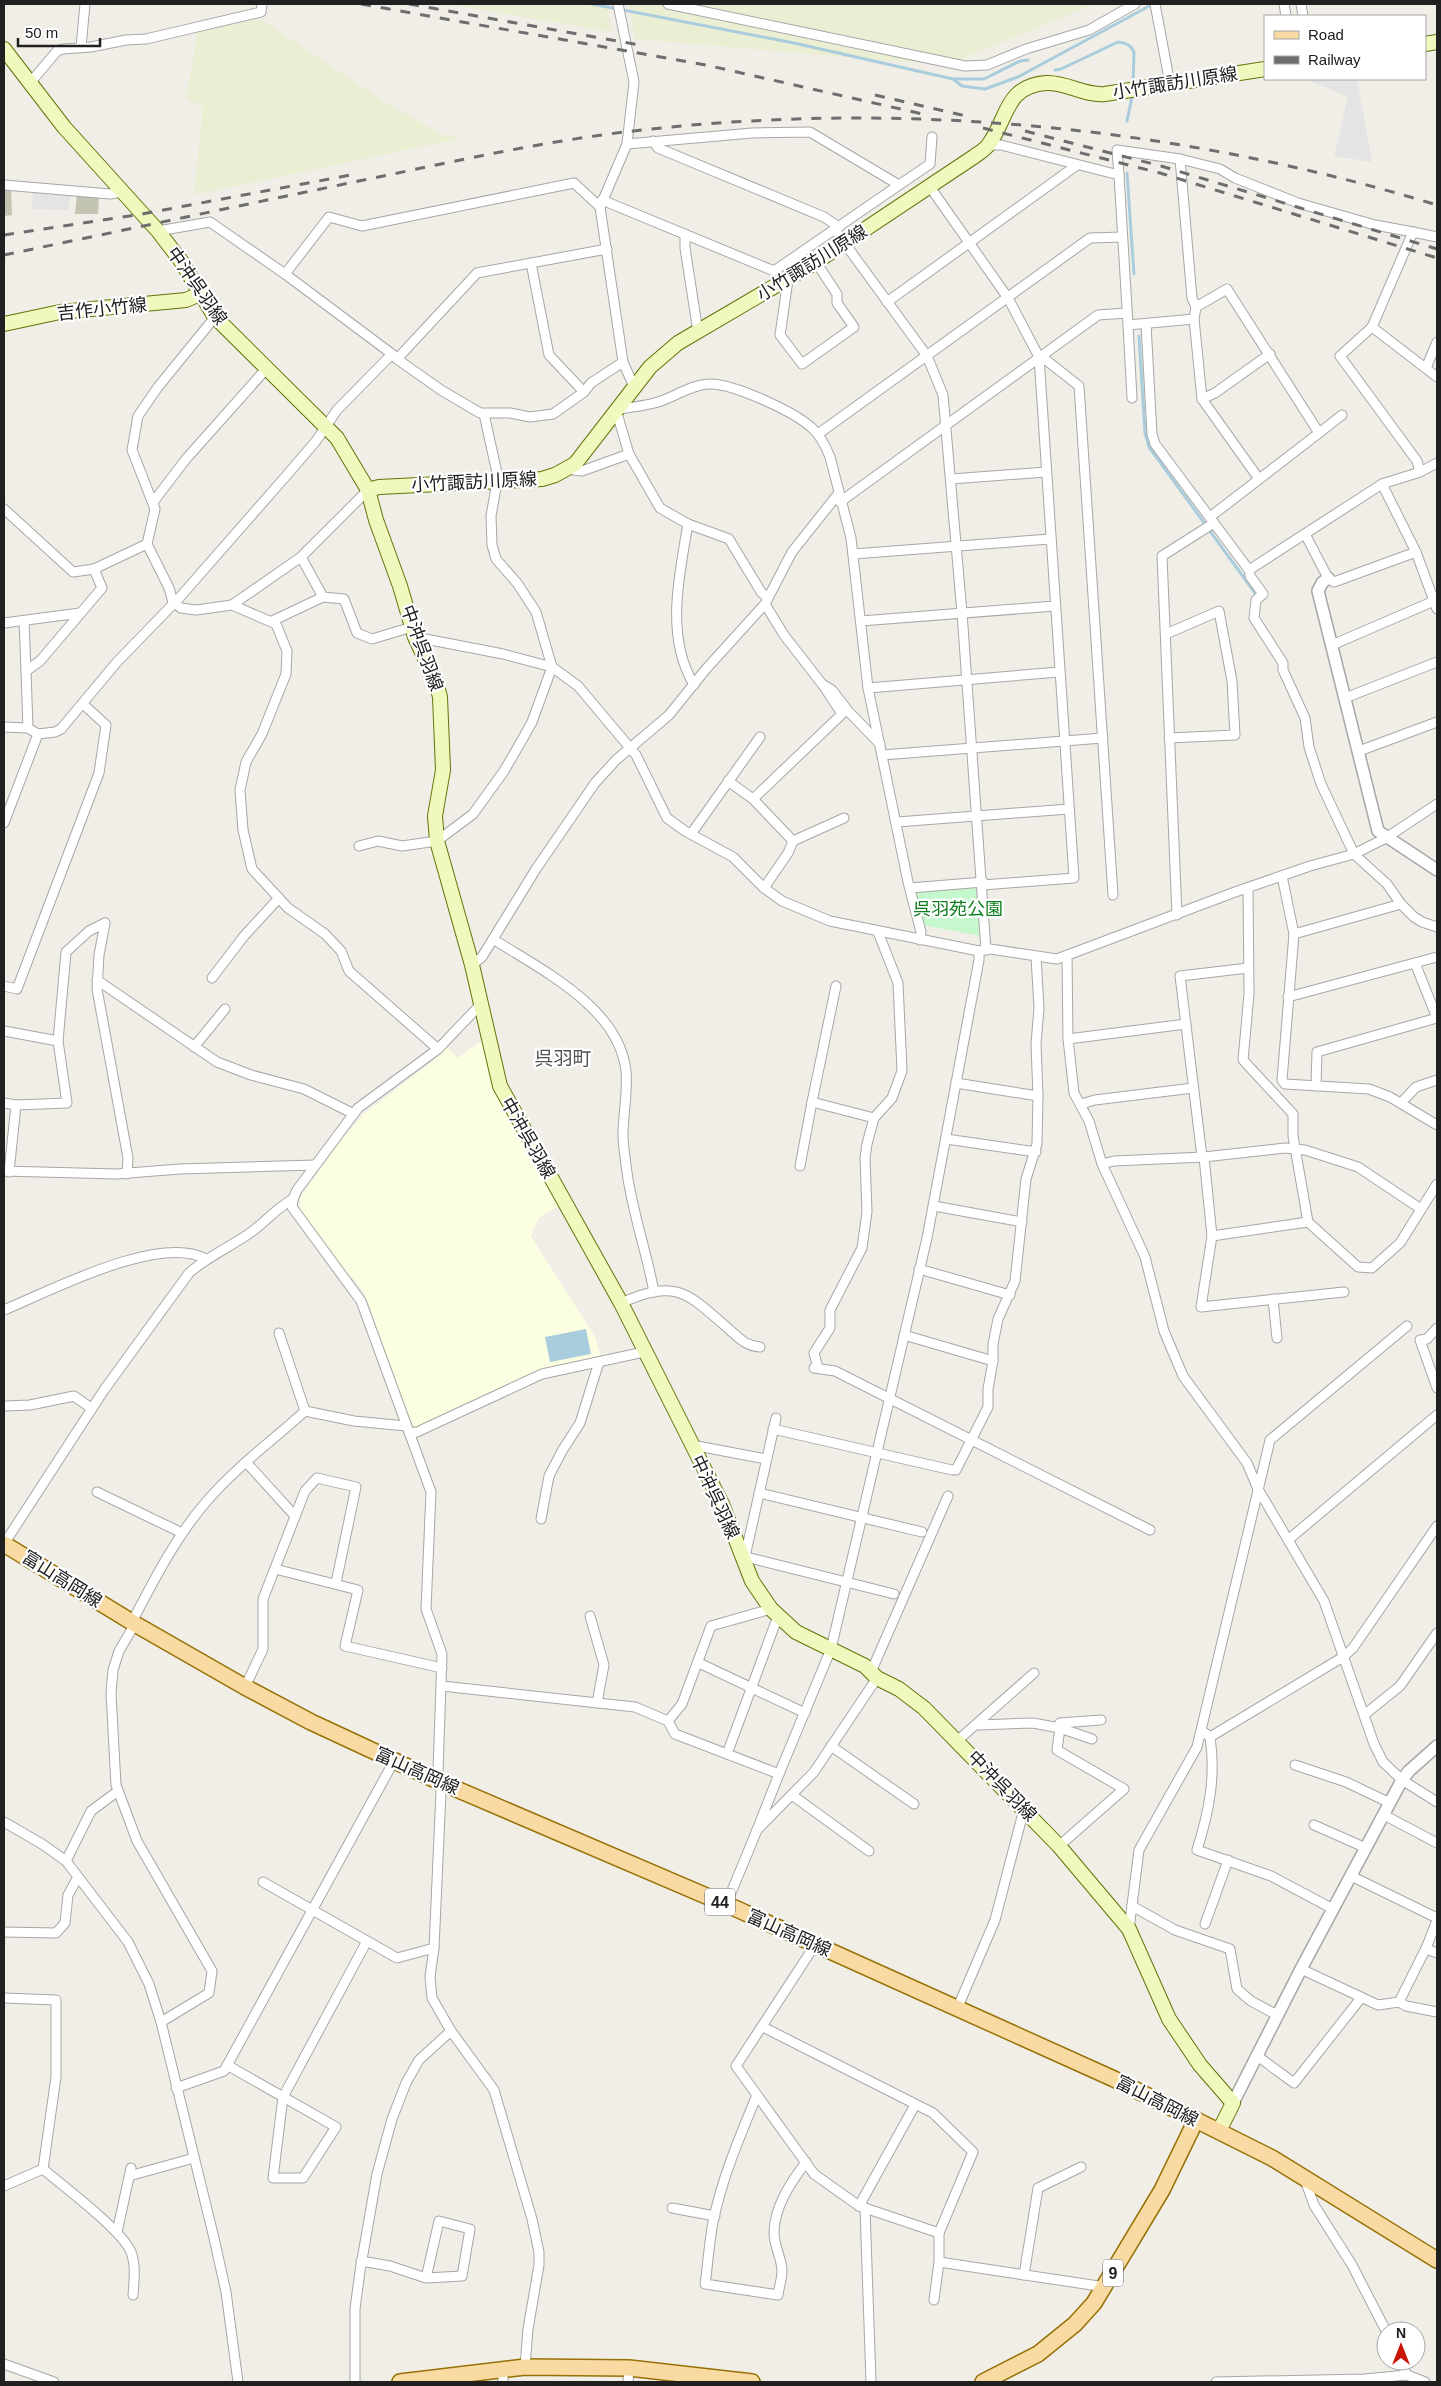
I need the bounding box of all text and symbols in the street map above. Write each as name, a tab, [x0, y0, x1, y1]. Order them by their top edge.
scale bar	[18, 15, 100, 47]
legend	[1264, 15, 1426, 80]
text: 50 m	[25, 24, 58, 41]
text: Road	[1308, 26, 1344, 43]
text: Railway	[1308, 51, 1361, 68]
street label: 小竹諏訪川原線	[1111, 63, 1239, 103]
street label: 小竹諏訪川原線	[753, 221, 871, 305]
street label: 中沖呉羽線	[163, 243, 231, 329]
street label: 吉作小竹線	[56, 294, 148, 324]
street label: 小竹諏訪川原線	[411, 469, 537, 495]
street label: 中沖呉羽線	[397, 602, 447, 694]
park label: 呉羽苑公園	[913, 899, 1003, 919]
district label: 呉羽町	[534, 1048, 592, 1069]
street label: 中沖呉羽線	[497, 1094, 559, 1182]
street label: 中沖呉羽線	[687, 1452, 743, 1542]
street label: 富山高岡線	[19, 1547, 105, 1611]
street label: 富山高岡線	[372, 1744, 462, 1798]
street label: 中沖呉羽線	[964, 1747, 1040, 1825]
road number: 44	[705, 1888, 735, 1915]
street label: 富山高岡線	[744, 1906, 834, 1960]
street label: 富山高岡線	[1112, 2072, 1202, 2130]
road number: 9	[1103, 2260, 1123, 2286]
north arrow	[1376, 2321, 1426, 2371]
text: N	[1396, 2325, 1406, 2341]

